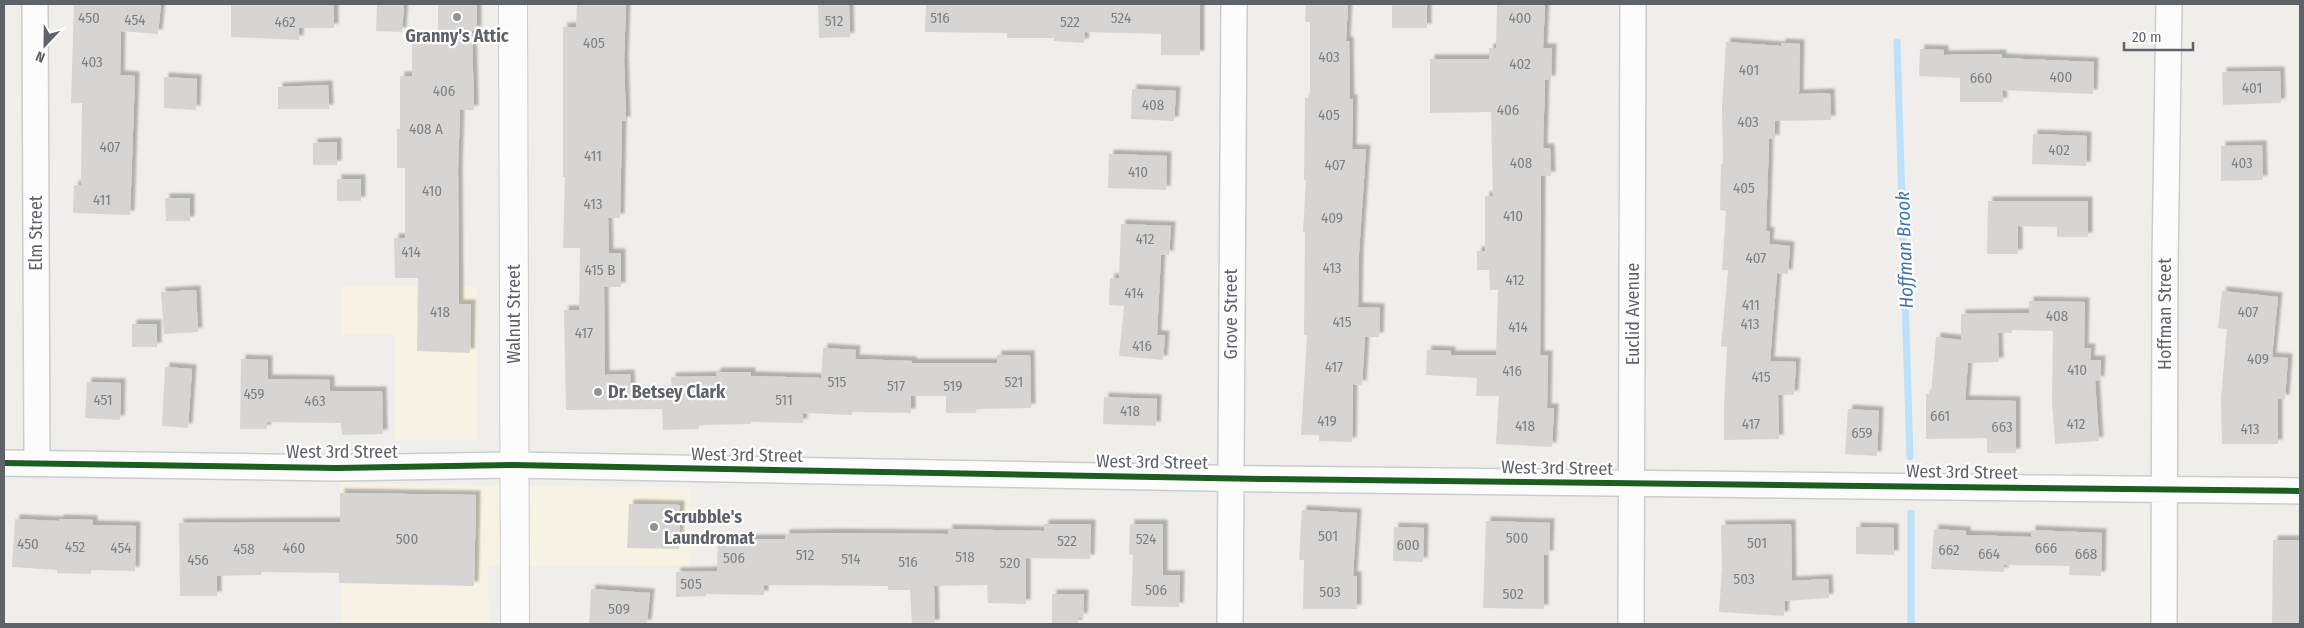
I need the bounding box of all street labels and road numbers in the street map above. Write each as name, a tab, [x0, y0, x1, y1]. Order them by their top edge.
street label: Elm Street	[25, 195, 47, 271]
street label: Hoffman Street	[2154, 258, 2176, 370]
street label: Euclid Avenue	[1622, 263, 1644, 365]
street label: Walnut Street	[503, 264, 525, 364]
street label: Grove Street	[1220, 268, 1242, 359]
street label: West 3rd Street	[286, 441, 398, 463]
street label: West 3rd Street	[691, 443, 803, 467]
street label: West 3rd Street	[1096, 450, 1208, 474]
street label: West 3rd Street	[1501, 456, 1613, 480]
street label: West 3rd Street	[1906, 460, 2018, 484]

